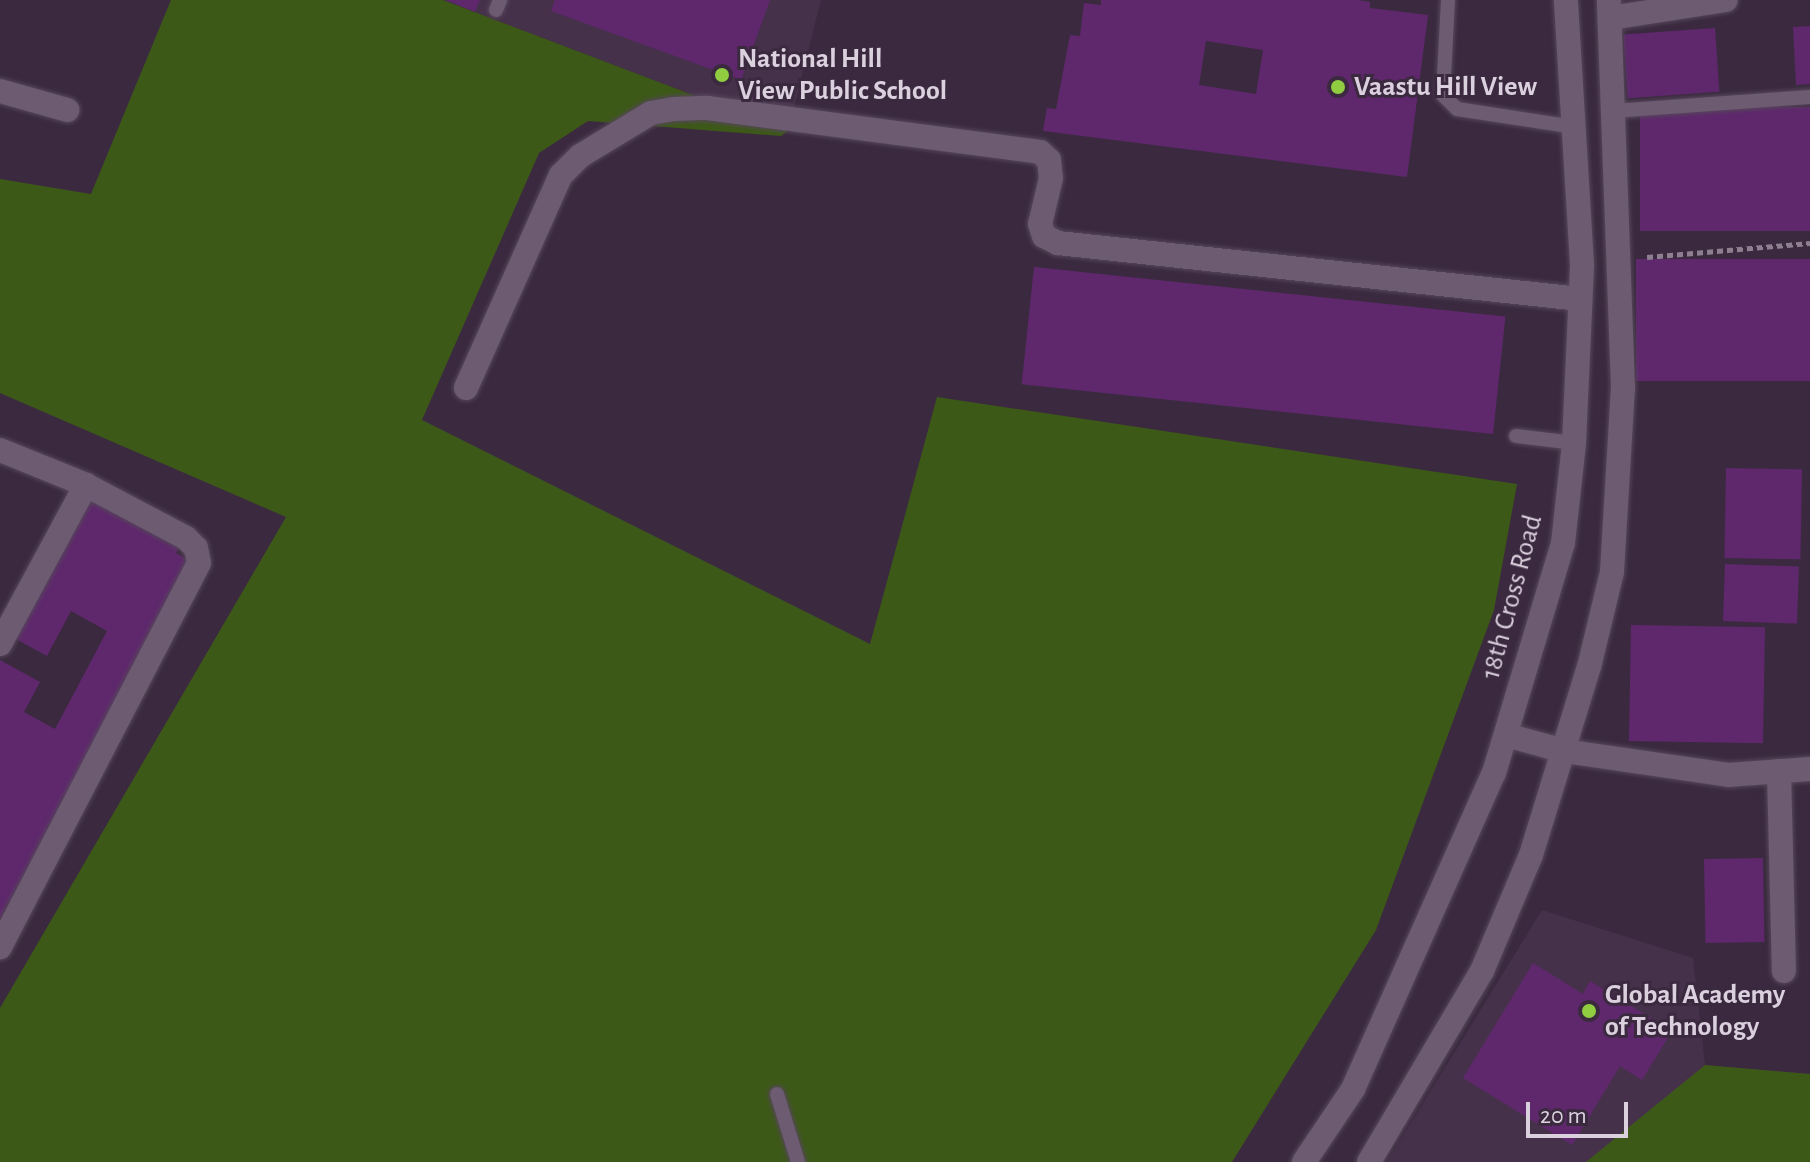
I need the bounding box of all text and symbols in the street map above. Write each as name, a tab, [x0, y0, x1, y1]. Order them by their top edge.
place label: National Hill View Public School	[738, 42, 947, 108]
marker: National Hill View Public School	[713, 66, 731, 84]
place label: Vaastu Hill View	[1354, 70, 1537, 104]
marker: Vaastu Hill View	[1329, 78, 1347, 96]
street label: 18th Cross Road	[1474, 511, 1550, 683]
place label: Global Academy of Technology	[1605, 978, 1785, 1044]
marker: Global Academy of Technology	[1580, 1002, 1598, 1020]
scale bar	[1530, 1086, 1632, 1136]
text: 20 m	[1540, 1104, 1587, 1128]

